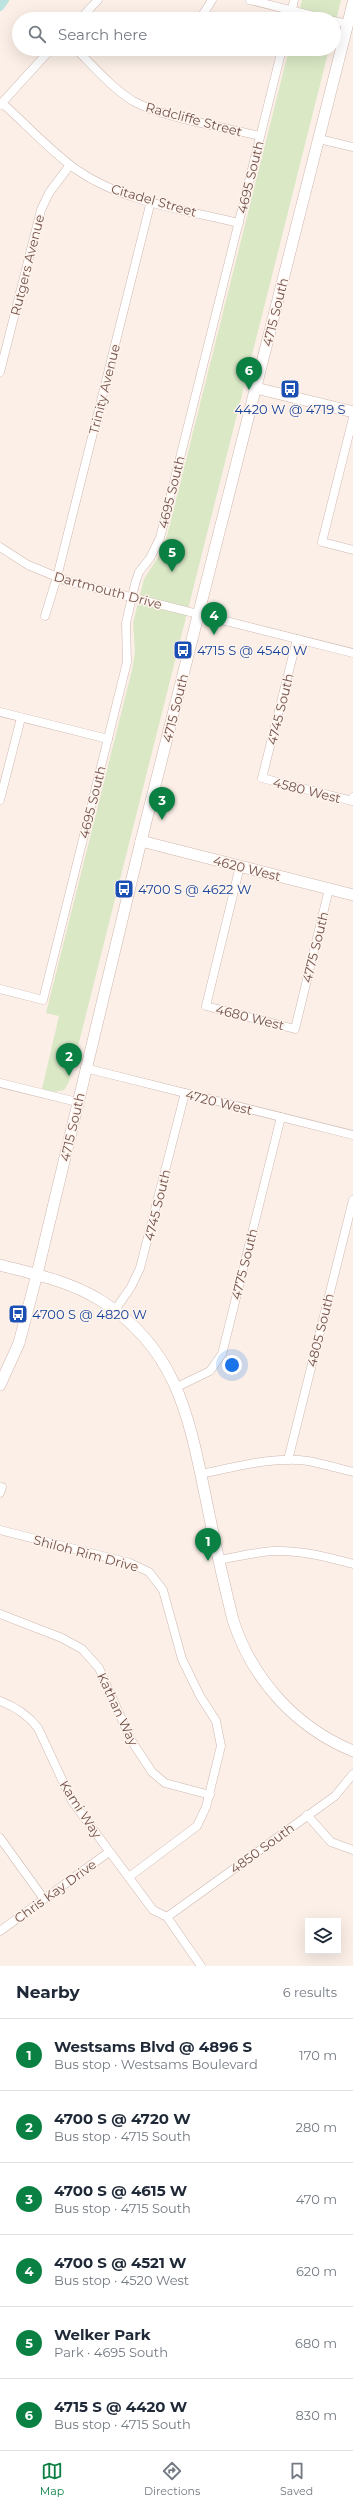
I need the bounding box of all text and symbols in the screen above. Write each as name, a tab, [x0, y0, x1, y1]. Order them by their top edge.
search box	[12, 12, 341, 56]
icon: search	[26, 23, 48, 45]
text: Search here	[58, 25, 147, 44]
street label: Radcliffe Street	[144, 98, 244, 140]
street label: 4695 South	[233, 139, 267, 215]
street label: Citadel Street	[109, 180, 199, 220]
street label: Rutgers Avenue	[7, 213, 47, 317]
street label: 4715 South	[259, 276, 291, 348]
street label: Trinity Avenue	[85, 342, 123, 436]
pin: 6	[236, 357, 262, 390]
bus stop icon: 4420 W @ 4719 S	[279, 378, 301, 400]
place label: 4420 W @ 4719 S	[235, 401, 345, 417]
street label: 4695 South	[154, 454, 188, 530]
pin: 5	[159, 539, 185, 572]
street label: Dartmouth Drive	[52, 568, 164, 612]
pin: 4	[201, 602, 227, 635]
bus stop icon: 4715 S @ 4540 W	[172, 639, 194, 661]
place label: 4715 S @ 4540 W	[197, 642, 307, 658]
street label: 4715 South	[159, 672, 191, 744]
street label: 4745 South	[263, 672, 297, 746]
street label: 4695 South	[75, 764, 109, 840]
street label: 4580 West	[271, 774, 343, 806]
pin: 3	[149, 787, 175, 820]
street label: 4620 West	[212, 852, 282, 884]
bus stop icon: 4700 S @ 4622 W	[113, 878, 135, 900]
place label: 4700 S @ 4622 W	[138, 881, 251, 897]
street label: 4775 South	[298, 910, 332, 984]
street label: 4680 West	[214, 1001, 286, 1033]
pin: 2	[56, 1043, 82, 1076]
street label: 4720 West	[184, 1086, 254, 1118]
street label: 4715 South	[56, 1091, 88, 1163]
street label: 4745 South	[140, 1168, 174, 1242]
street label: 4775 South	[227, 1227, 261, 1301]
street label: 4805 South	[303, 1292, 337, 1368]
bus stop icon: 4700 S @ 4820 W	[7, 1303, 29, 1325]
place label: 4700 S @ 4820 W	[32, 1306, 147, 1322]
your location	[222, 1355, 242, 1375]
pin: 1	[195, 1528, 221, 1561]
street label: Shiloh Rim Drive	[32, 1531, 140, 1575]
street label: Kathan Way	[94, 1670, 142, 1749]
street label: Kami Way	[56, 1777, 106, 1842]
street label: 4850 South	[227, 1819, 297, 1877]
street label: Chris Kay Drive	[11, 1856, 99, 1926]
map controls	[305, 1918, 341, 1954]
button: layers	[305, 1918, 341, 1954]
text: Nearby	[16, 1982, 80, 2002]
text: 6 results	[283, 1984, 337, 2000]
text: Westsams Blvd @ 4896 S	[54, 2037, 252, 2056]
text: 1	[26, 2047, 32, 2063]
text: 170 m	[299, 2047, 337, 2063]
text: Bus stop · Westsams Boulevard	[54, 2056, 258, 2072]
text: 4700 S @ 4720 W	[54, 2109, 191, 2128]
text: 2	[25, 2119, 33, 2135]
text: 280 m	[296, 2119, 337, 2135]
text: Bus stop · 4715 South	[54, 2128, 191, 2144]
text: 4700 S @ 4615 W	[54, 2181, 187, 2200]
text: 3	[25, 2191, 33, 2207]
text: 470 m	[296, 2191, 337, 2207]
text: Bus stop · 4715 South	[54, 2200, 191, 2216]
text: 4700 S @ 4521 W	[54, 2253, 187, 2272]
text: 4	[25, 2263, 33, 2279]
text: 620 m	[296, 2263, 337, 2279]
text: Bus stop · 4520 West	[54, 2272, 189, 2288]
text: Welker Park	[54, 2325, 151, 2344]
text: 5	[25, 2335, 33, 2351]
text: 680 m	[295, 2335, 337, 2351]
text: Park · 4695 South	[54, 2344, 168, 2360]
text: 4715 S @ 4420 W	[54, 2397, 187, 2416]
text: 6	[25, 2407, 33, 2423]
text: 830 m	[296, 2407, 337, 2423]
text: Bus stop · 4715 South	[54, 2416, 191, 2432]
tab: Map	[40, 2460, 64, 2498]
tab: Directions	[144, 2460, 200, 2498]
tab: Saved	[280, 2460, 313, 2498]

